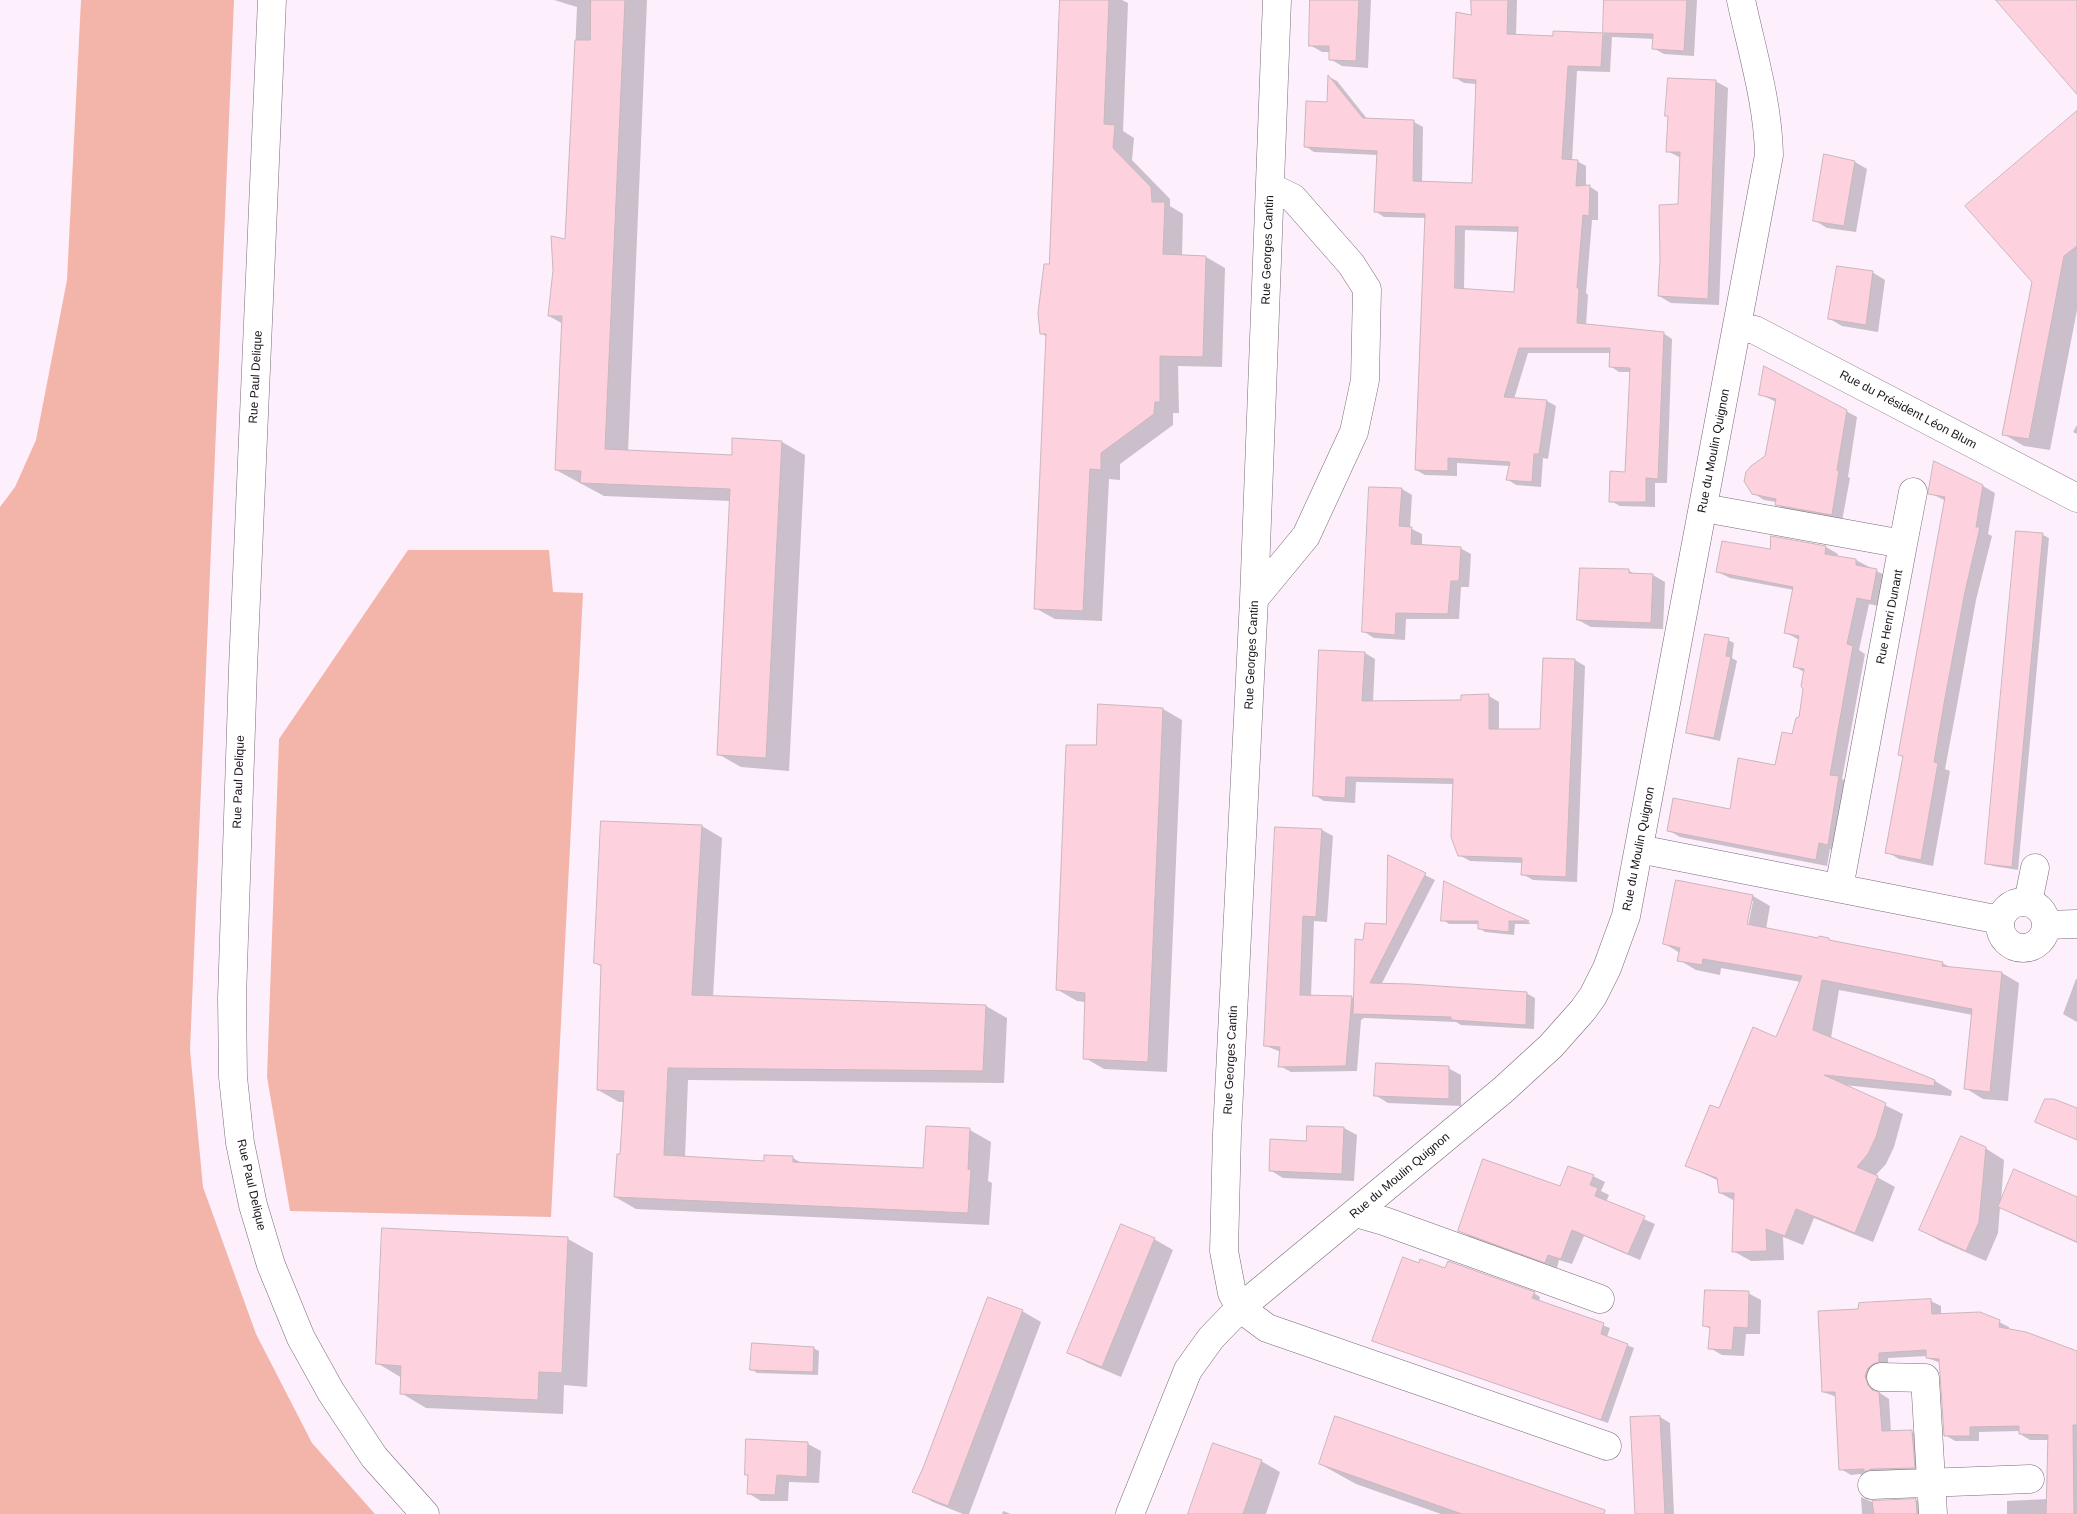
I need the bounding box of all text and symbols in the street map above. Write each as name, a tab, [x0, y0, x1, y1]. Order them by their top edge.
street label: Rue Georges Cantin	[1259, 195, 1277, 305]
street label: Rue Paul Delique	[246, 330, 266, 424]
street label: Rue du Président Léon Blum	[1837, 368, 1979, 452]
street label: Rue du Moulin Quignon	[1695, 388, 1733, 514]
street label: Rue Henri Dunant	[1874, 568, 1906, 666]
street label: Rue Georges Cantin	[1242, 600, 1262, 710]
street label: Rue Paul Delique	[230, 735, 248, 829]
street label: Rue du Moulin Quignon	[1620, 786, 1658, 912]
street label: Rue Georges Cantin	[1221, 1005, 1241, 1115]
street label: Rue du Moulin Quignon	[1347, 1130, 1453, 1222]
street label: Rue Paul Delique	[233, 1138, 269, 1232]

